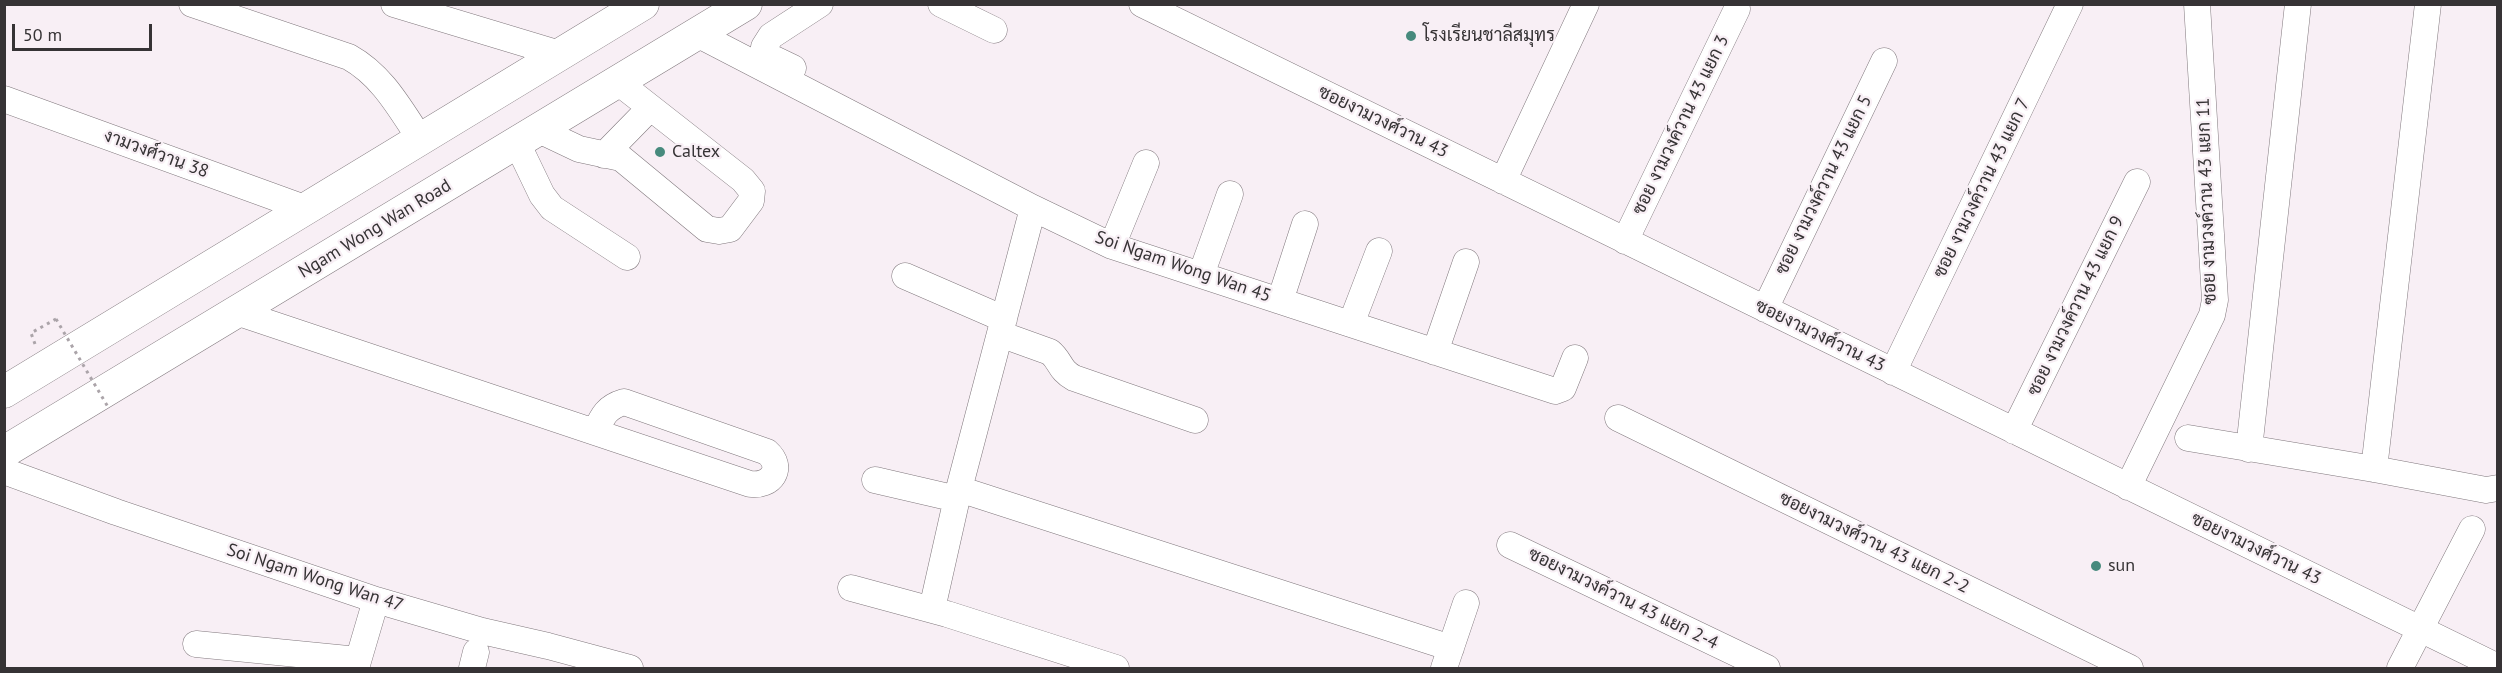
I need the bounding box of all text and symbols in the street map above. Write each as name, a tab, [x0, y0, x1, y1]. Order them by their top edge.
scale bar	[15, 12, 154, 50]
text: 50 m	[23, 23, 62, 46]
place label: โรงเรียนชาลีสมุทร	[1423, 25, 1555, 47]
marker: โรงเรียนชาลีสมุทร	[1404, 29, 1418, 43]
street label: ซอย งามวงค์วาน 43 แยก 3	[1628, 32, 1734, 218]
street label: ซอยงามวงศ์วาน 43	[1314, 81, 1452, 163]
street label: ซอย งามวงค์วาน 43 แยก 5	[1771, 92, 1877, 278]
street label: ซอย งามวงค์วาน 43 แยก 7	[1929, 95, 2035, 281]
street label: ซอย งามวงค์วาน 43 แยก 11	[2193, 97, 2221, 305]
street label: งามวงศ์วาน 38	[101, 125, 211, 183]
place label: Caltex	[672, 141, 720, 163]
marker: Caltex	[653, 145, 667, 159]
street label: Ngam Wong Wan Road	[295, 175, 455, 283]
street label: ซอย งามวงค์วาน 43 แยก 9	[2023, 213, 2129, 399]
street label: Soi Ngam Wong Wan 45	[1092, 227, 1274, 307]
street label: ซอยงามวงศ์วาน 43	[1751, 295, 1889, 377]
street label: ซอยงามวงศ์วาน 43 แยก 2-2	[1775, 488, 1973, 598]
street label: ซอยงามวงศ์วาน 43	[2187, 508, 2325, 590]
street label: Soi Ngam Wong Wan 47	[224, 539, 406, 617]
street label: ซอยงามวงค์วาน 43 แยก 2-4	[1524, 544, 1722, 654]
place label: sun	[2108, 555, 2135, 577]
marker: sun	[2089, 559, 2103, 573]

